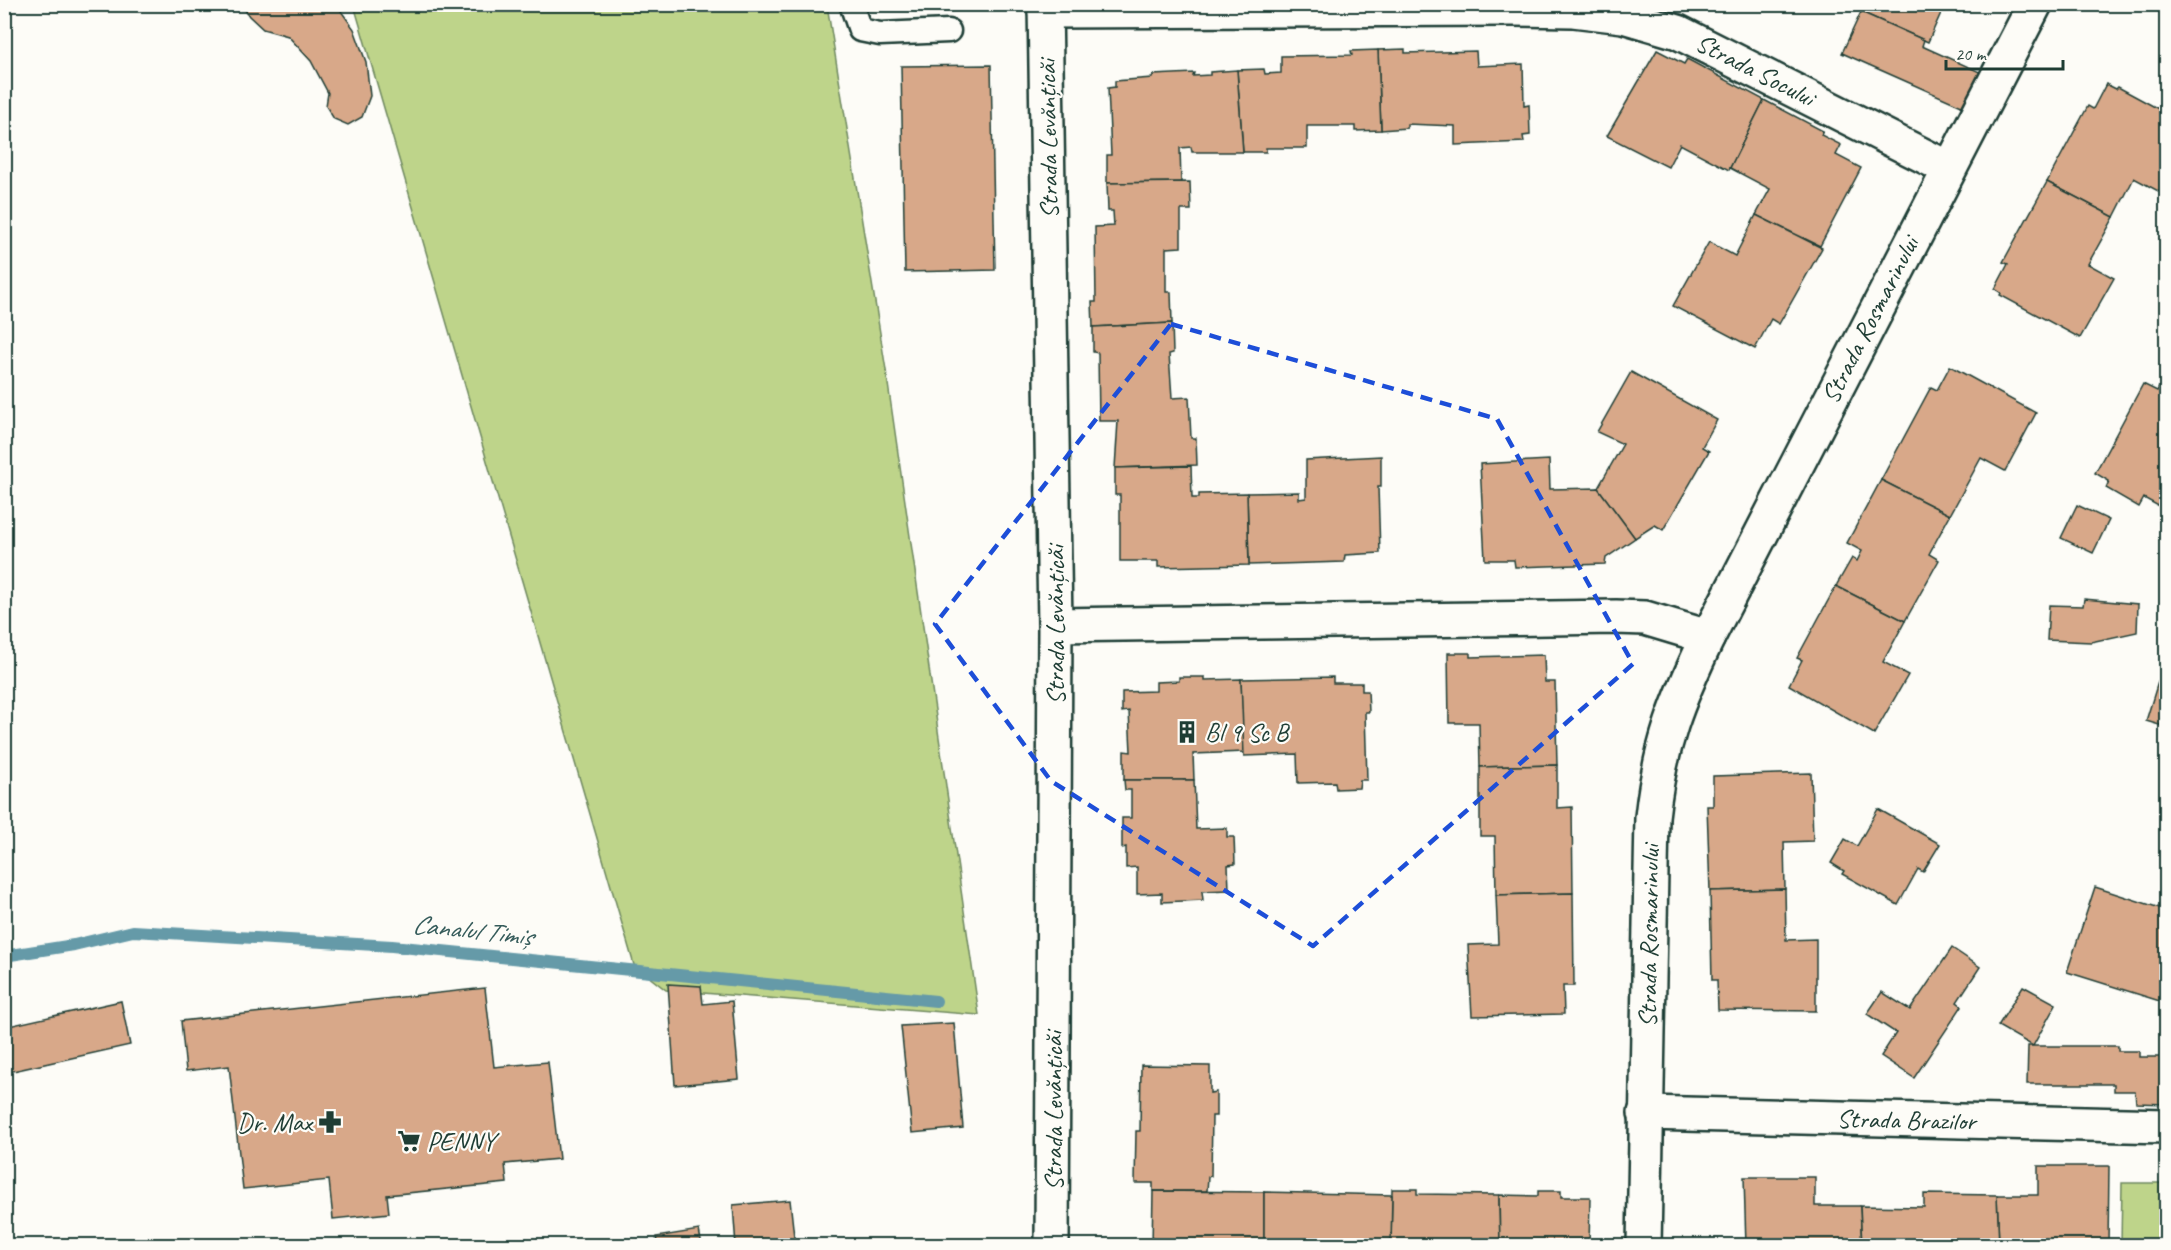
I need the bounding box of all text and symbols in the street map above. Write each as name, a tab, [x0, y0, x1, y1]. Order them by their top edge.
street label: Strada Socului	[1690, 26, 1823, 115]
scale bar	[1946, 33, 2063, 71]
text: 20 m	[1955, 43, 1988, 65]
street label: Strada Levănțicăi	[1030, 56, 1066, 219]
street label: Strada Rosmarinului	[1814, 228, 1928, 409]
street label: Strada Levănțicăi	[1039, 542, 1072, 705]
place label: Bl 9 Sc B	[1205, 716, 1290, 749]
building icon: Bl 9 Sc B	[1174, 719, 1200, 745]
street label: Strada Rosmarinului	[1631, 841, 1667, 1028]
water label: Canalul Timiș	[411, 907, 538, 954]
street label: Strada Levănțicăi	[1037, 1028, 1070, 1191]
street label: Strada Brazilor	[1836, 1102, 1978, 1138]
place label: Dr. Max	[237, 1106, 314, 1139]
pharmacy icon: Dr. Max	[317, 1109, 343, 1135]
place label: PENNY	[427, 1125, 500, 1158]
supermarket icon: PENNY	[396, 1128, 422, 1154]

